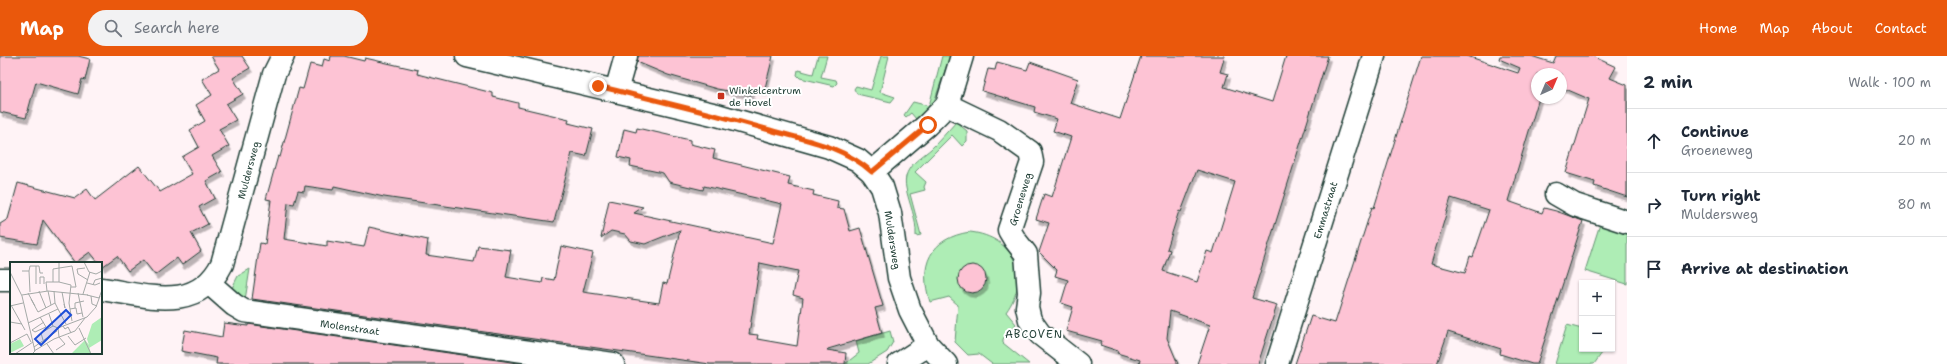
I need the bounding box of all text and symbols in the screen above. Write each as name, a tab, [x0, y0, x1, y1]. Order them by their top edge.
search box	[88, 10, 368, 46]
text: Map	[20, 16, 64, 41]
icon: search	[102, 17, 124, 39]
text: Search here	[134, 18, 220, 38]
text: Home	[1699, 19, 1738, 37]
text: Map	[1760, 19, 1790, 37]
text: About	[1812, 19, 1853, 37]
text: Contact	[1875, 19, 1927, 37]
north arrow	[1531, 68, 1567, 104]
text: 2 min	[1643, 71, 1693, 93]
text: Walk · 100 m	[1848, 74, 1931, 91]
route end	[589, 77, 607, 95]
place label: Winkelcentrum de Hovel	[729, 84, 801, 109]
marker: Winkelcentrum de Hovel	[716, 91, 726, 101]
route start	[919, 116, 937, 134]
text: Continue	[1681, 122, 1749, 142]
icon: ahead	[1643, 130, 1665, 152]
text: 20 m	[1898, 132, 1931, 149]
street label: Muldersweg	[235, 140, 262, 200]
text: Groeneweg	[1681, 142, 1753, 159]
street label: Groeneweg	[1006, 171, 1035, 227]
street label: Emmastraat	[1311, 180, 1340, 240]
text: Turn right	[1681, 186, 1761, 206]
icon: right	[1643, 194, 1665, 216]
text: 80 m	[1897, 196, 1931, 213]
text: Muldersweg	[1681, 206, 1758, 223]
street label: Muldersweg	[881, 210, 904, 270]
icon: arrive	[1643, 258, 1665, 280]
text: Arrive at destination	[1681, 259, 1849, 279]
inset map	[10, 262, 102, 354]
map controls	[1579, 280, 1615, 352]
button: +	[1579, 280, 1615, 316]
button: −	[1579, 316, 1615, 352]
street label: Molenstraat	[319, 317, 380, 338]
district label: ABCOVEN	[1005, 327, 1063, 342]

